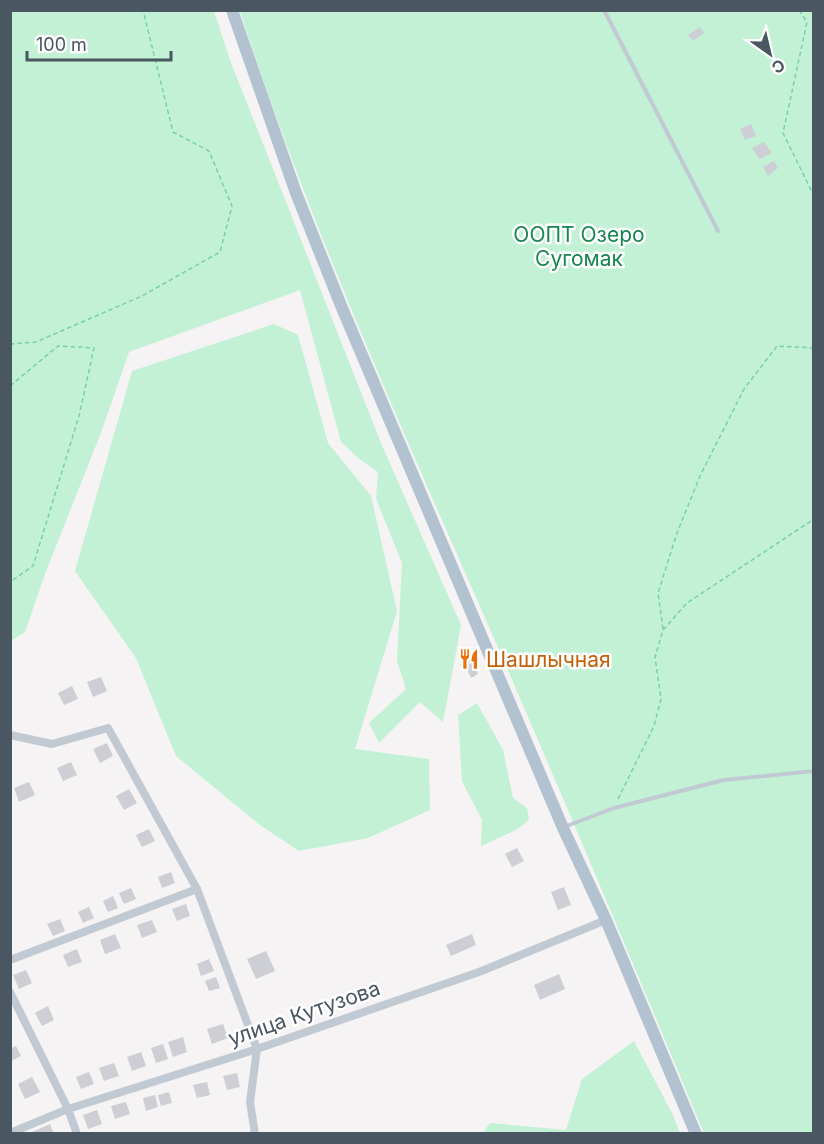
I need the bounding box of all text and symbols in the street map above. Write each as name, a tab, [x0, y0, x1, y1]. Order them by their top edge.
scale bar	[27, 24, 171, 62]
north arrow	[740, 24, 800, 84]
text: 100 m	[36, 34, 87, 55]
text: С	[768, 55, 789, 78]
park label: ООПТ Озеро Сугомак	[513, 222, 645, 271]
restaurant icon: Шашлычная	[457, 647, 481, 671]
place label: Шашлычная	[486, 647, 611, 672]
street label: улица Кутузова	[225, 975, 383, 1051]

